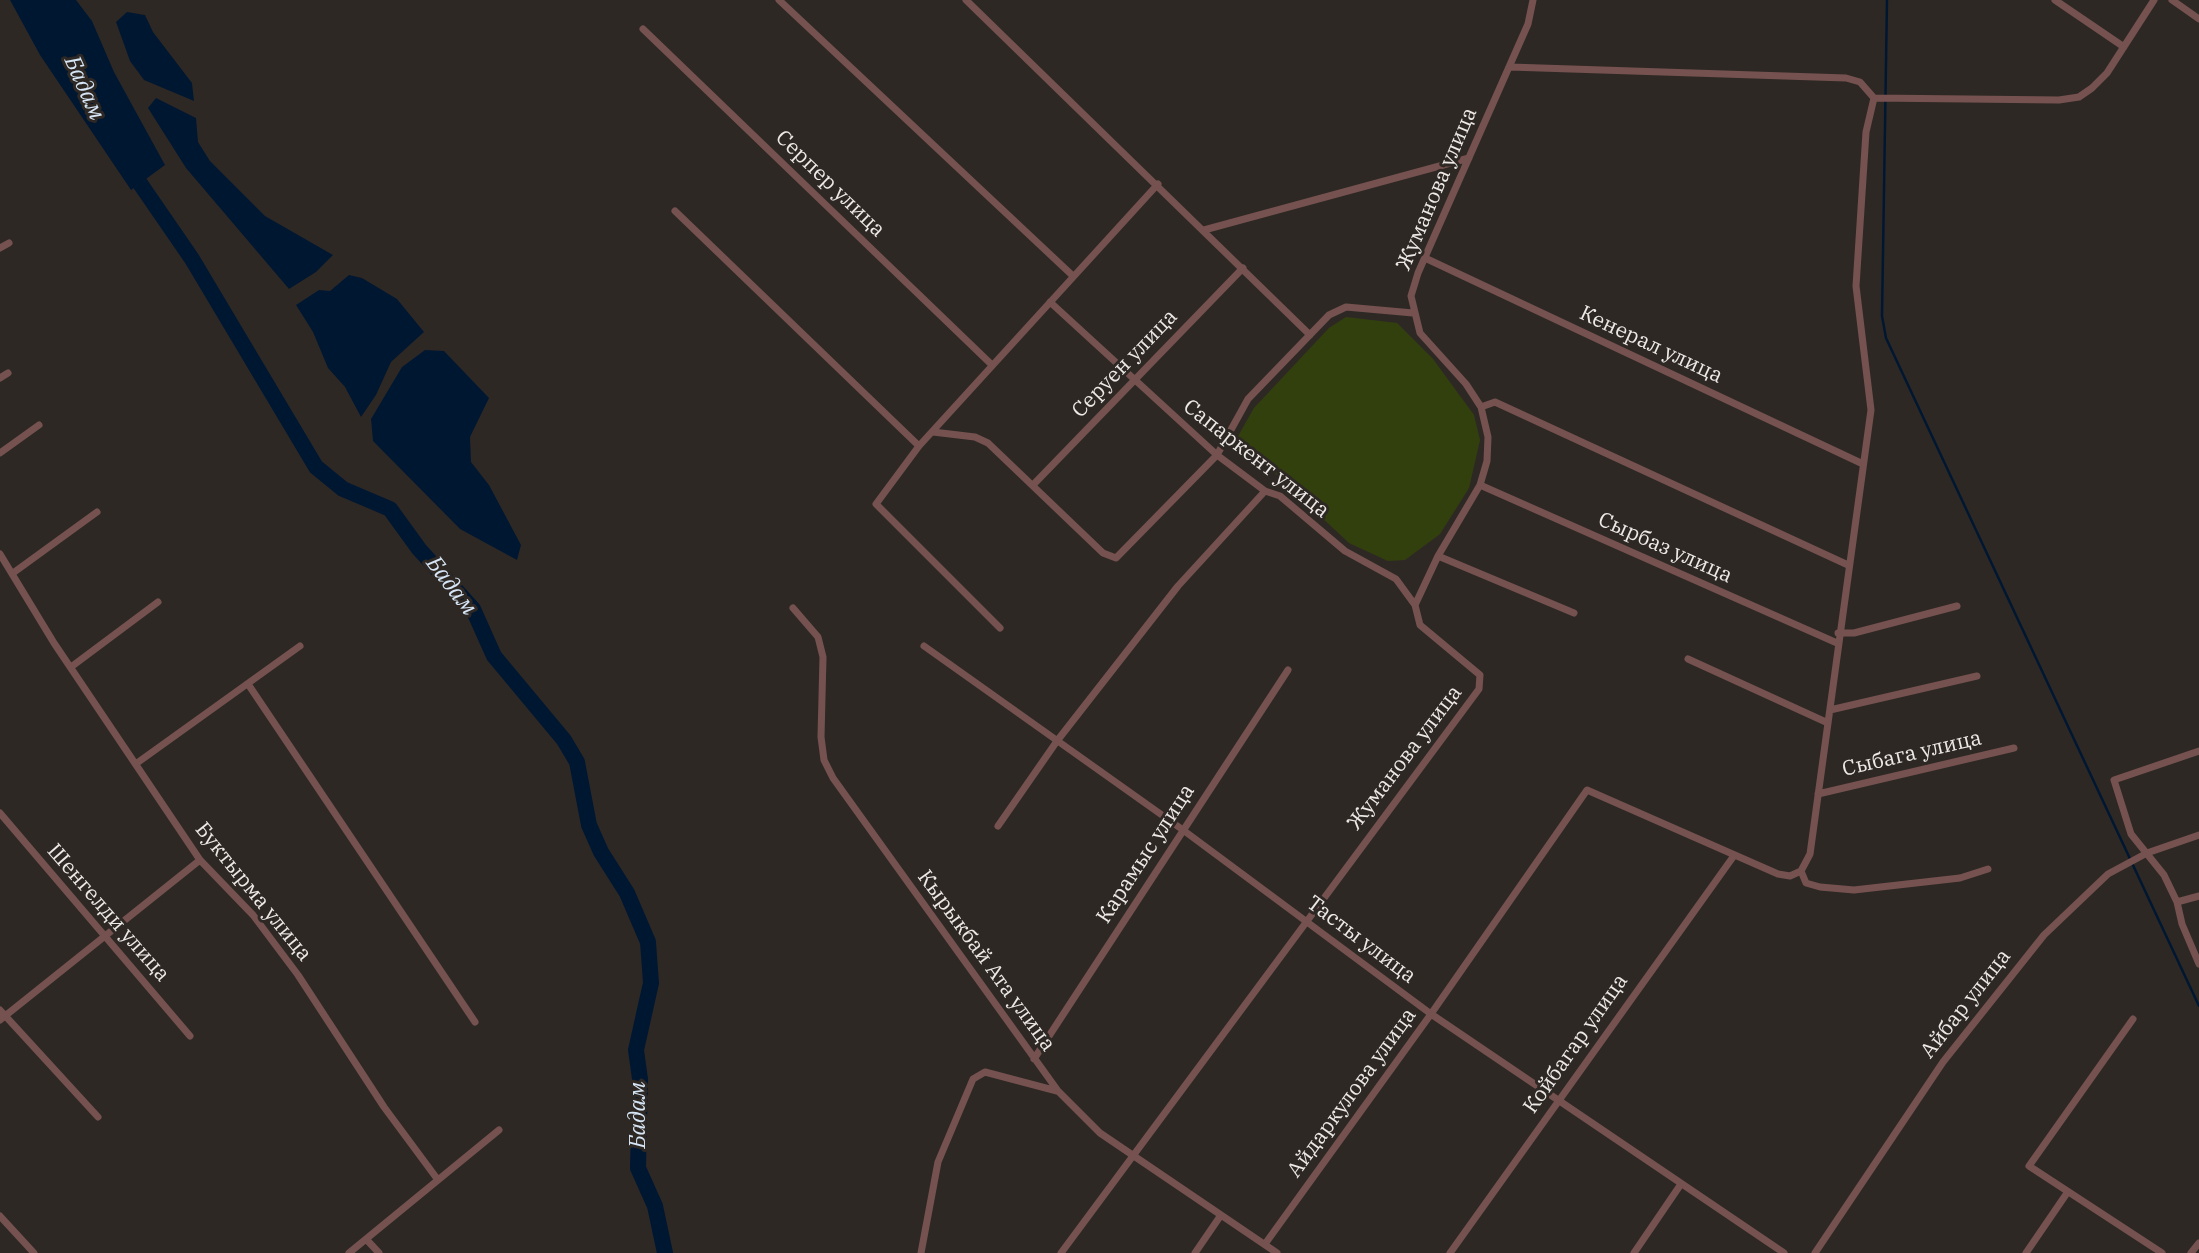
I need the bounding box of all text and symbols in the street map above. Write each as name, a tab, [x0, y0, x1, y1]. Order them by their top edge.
water label: Бадам	[58, 52, 110, 124]
street label: Жуманова улица	[1391, 104, 1483, 274]
street label: Серпер улица	[770, 125, 890, 243]
street label: Кенерал улица	[1576, 301, 1726, 389]
street label: Серуен улица	[1067, 305, 1183, 423]
street label: Сапаркент улица	[1178, 394, 1334, 524]
street label: Сырбаз улица	[1594, 507, 1736, 589]
water label: Бадам	[420, 551, 482, 621]
street label: Жуманова улица	[1342, 681, 1468, 835]
street label: Сыбага улица	[1840, 726, 1984, 782]
street label: Карамыс улица	[1092, 780, 1200, 928]
street label: Буктырма улица	[189, 818, 317, 966]
street label: Шенгелди улица	[41, 839, 175, 987]
street label: Кырыкбай Ата улица	[912, 865, 1060, 1057]
street label: Тасты улица	[1301, 891, 1421, 989]
street label: Айбар улица	[1916, 944, 2016, 1064]
street label: Койбагар улица	[1519, 969, 1633, 1119]
street label: Айдаркулова улица	[1282, 1003, 1422, 1183]
water label: Бадам	[624, 1081, 652, 1149]

